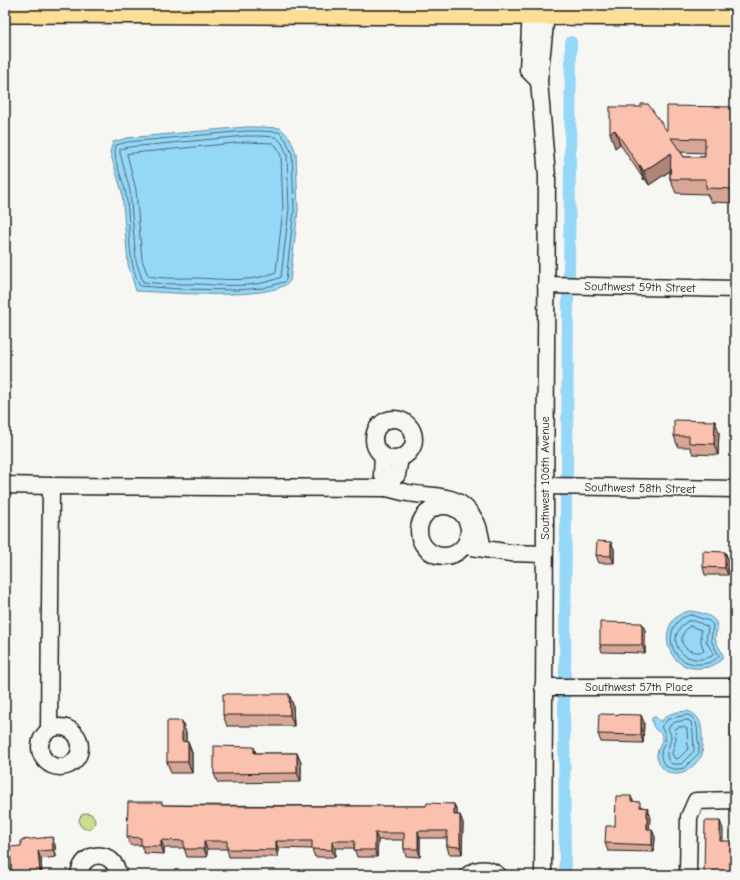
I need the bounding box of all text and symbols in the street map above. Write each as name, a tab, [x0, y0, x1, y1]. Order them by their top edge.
street label: Southwest 59th Street	[584, 279, 696, 295]
street label: Southwest 106th Avenue	[538, 416, 552, 540]
street label: Southwest 58th Street	[584, 480, 696, 496]
street label: Southwest 57th Place	[585, 680, 693, 694]

